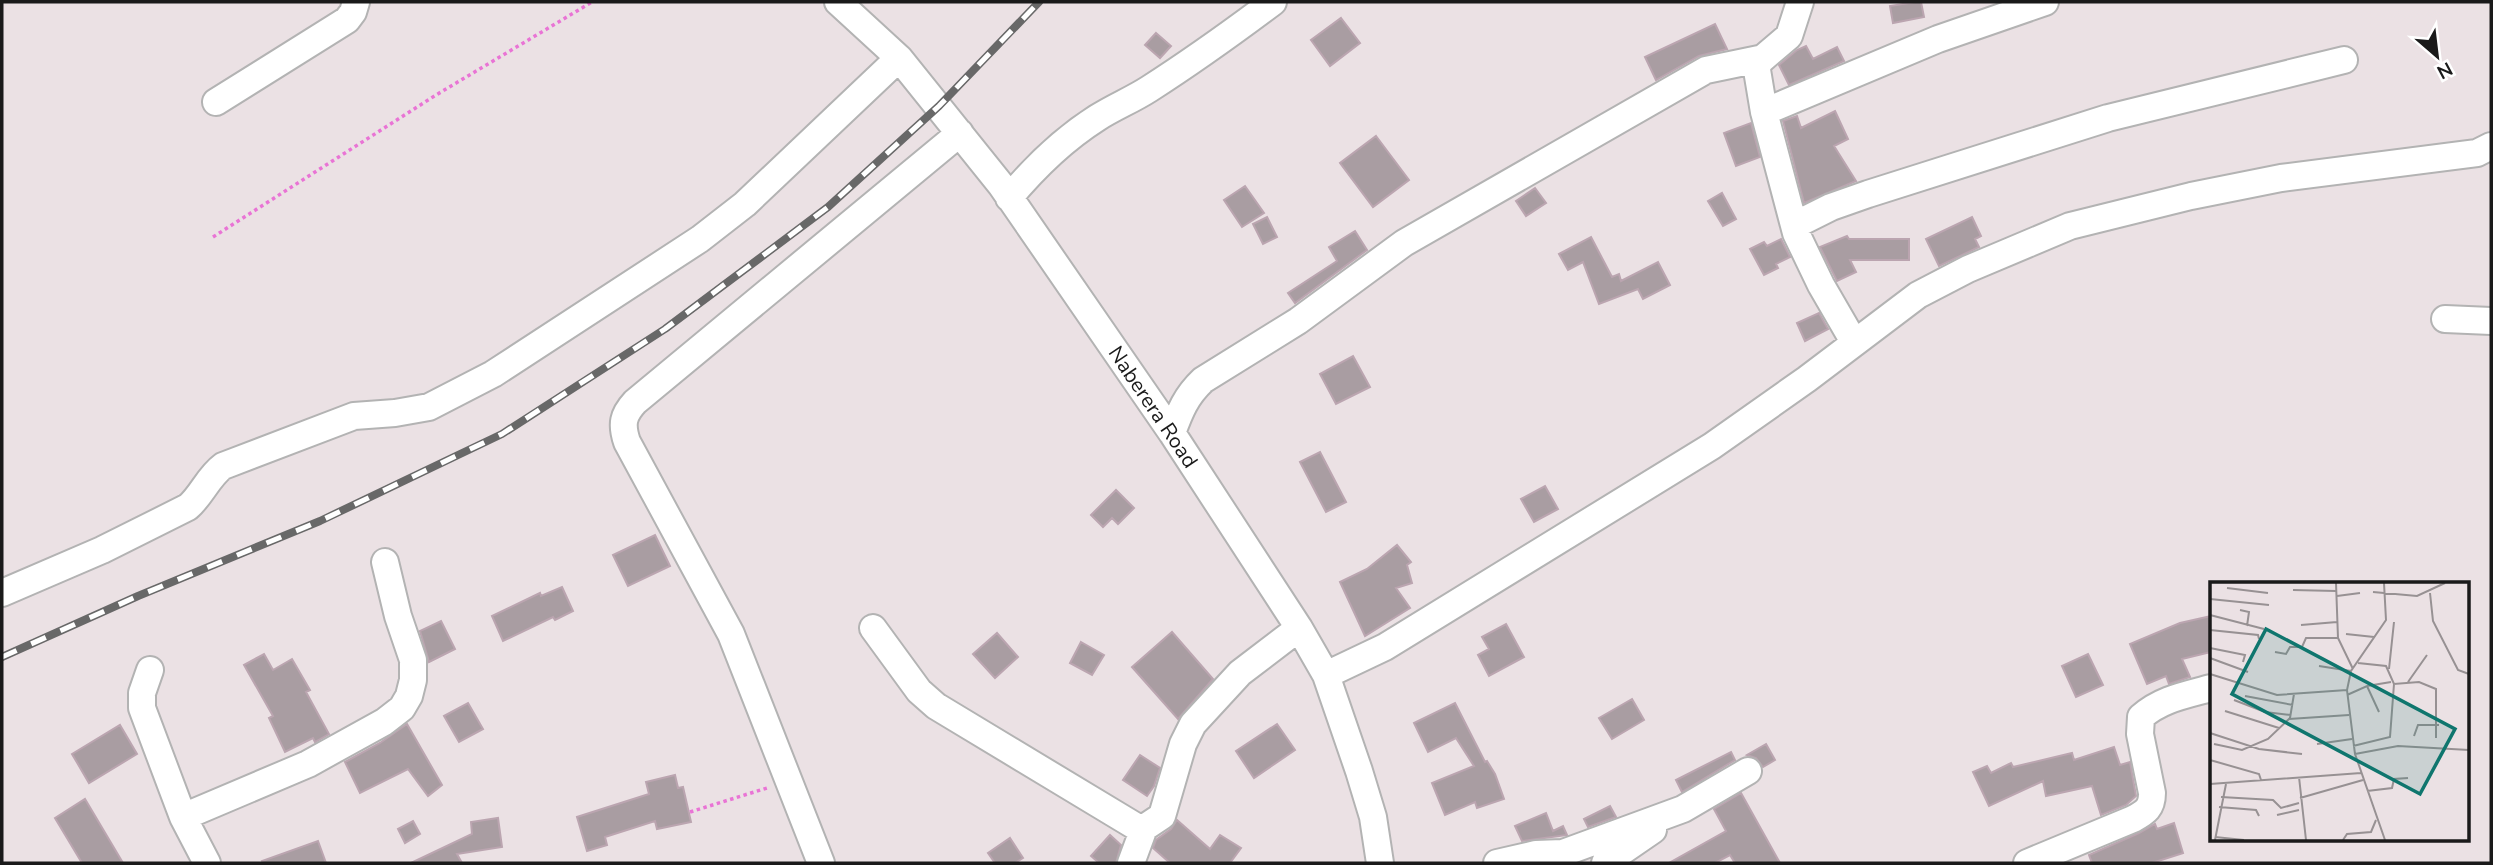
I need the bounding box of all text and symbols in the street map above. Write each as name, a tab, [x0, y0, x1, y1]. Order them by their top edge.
north arrow	[2402, 21, 2472, 91]
text: N	[2432, 55, 2457, 85]
street label: Naberera Road	[1102, 341, 1204, 473]
inset map	[2210, 582, 2468, 840]

